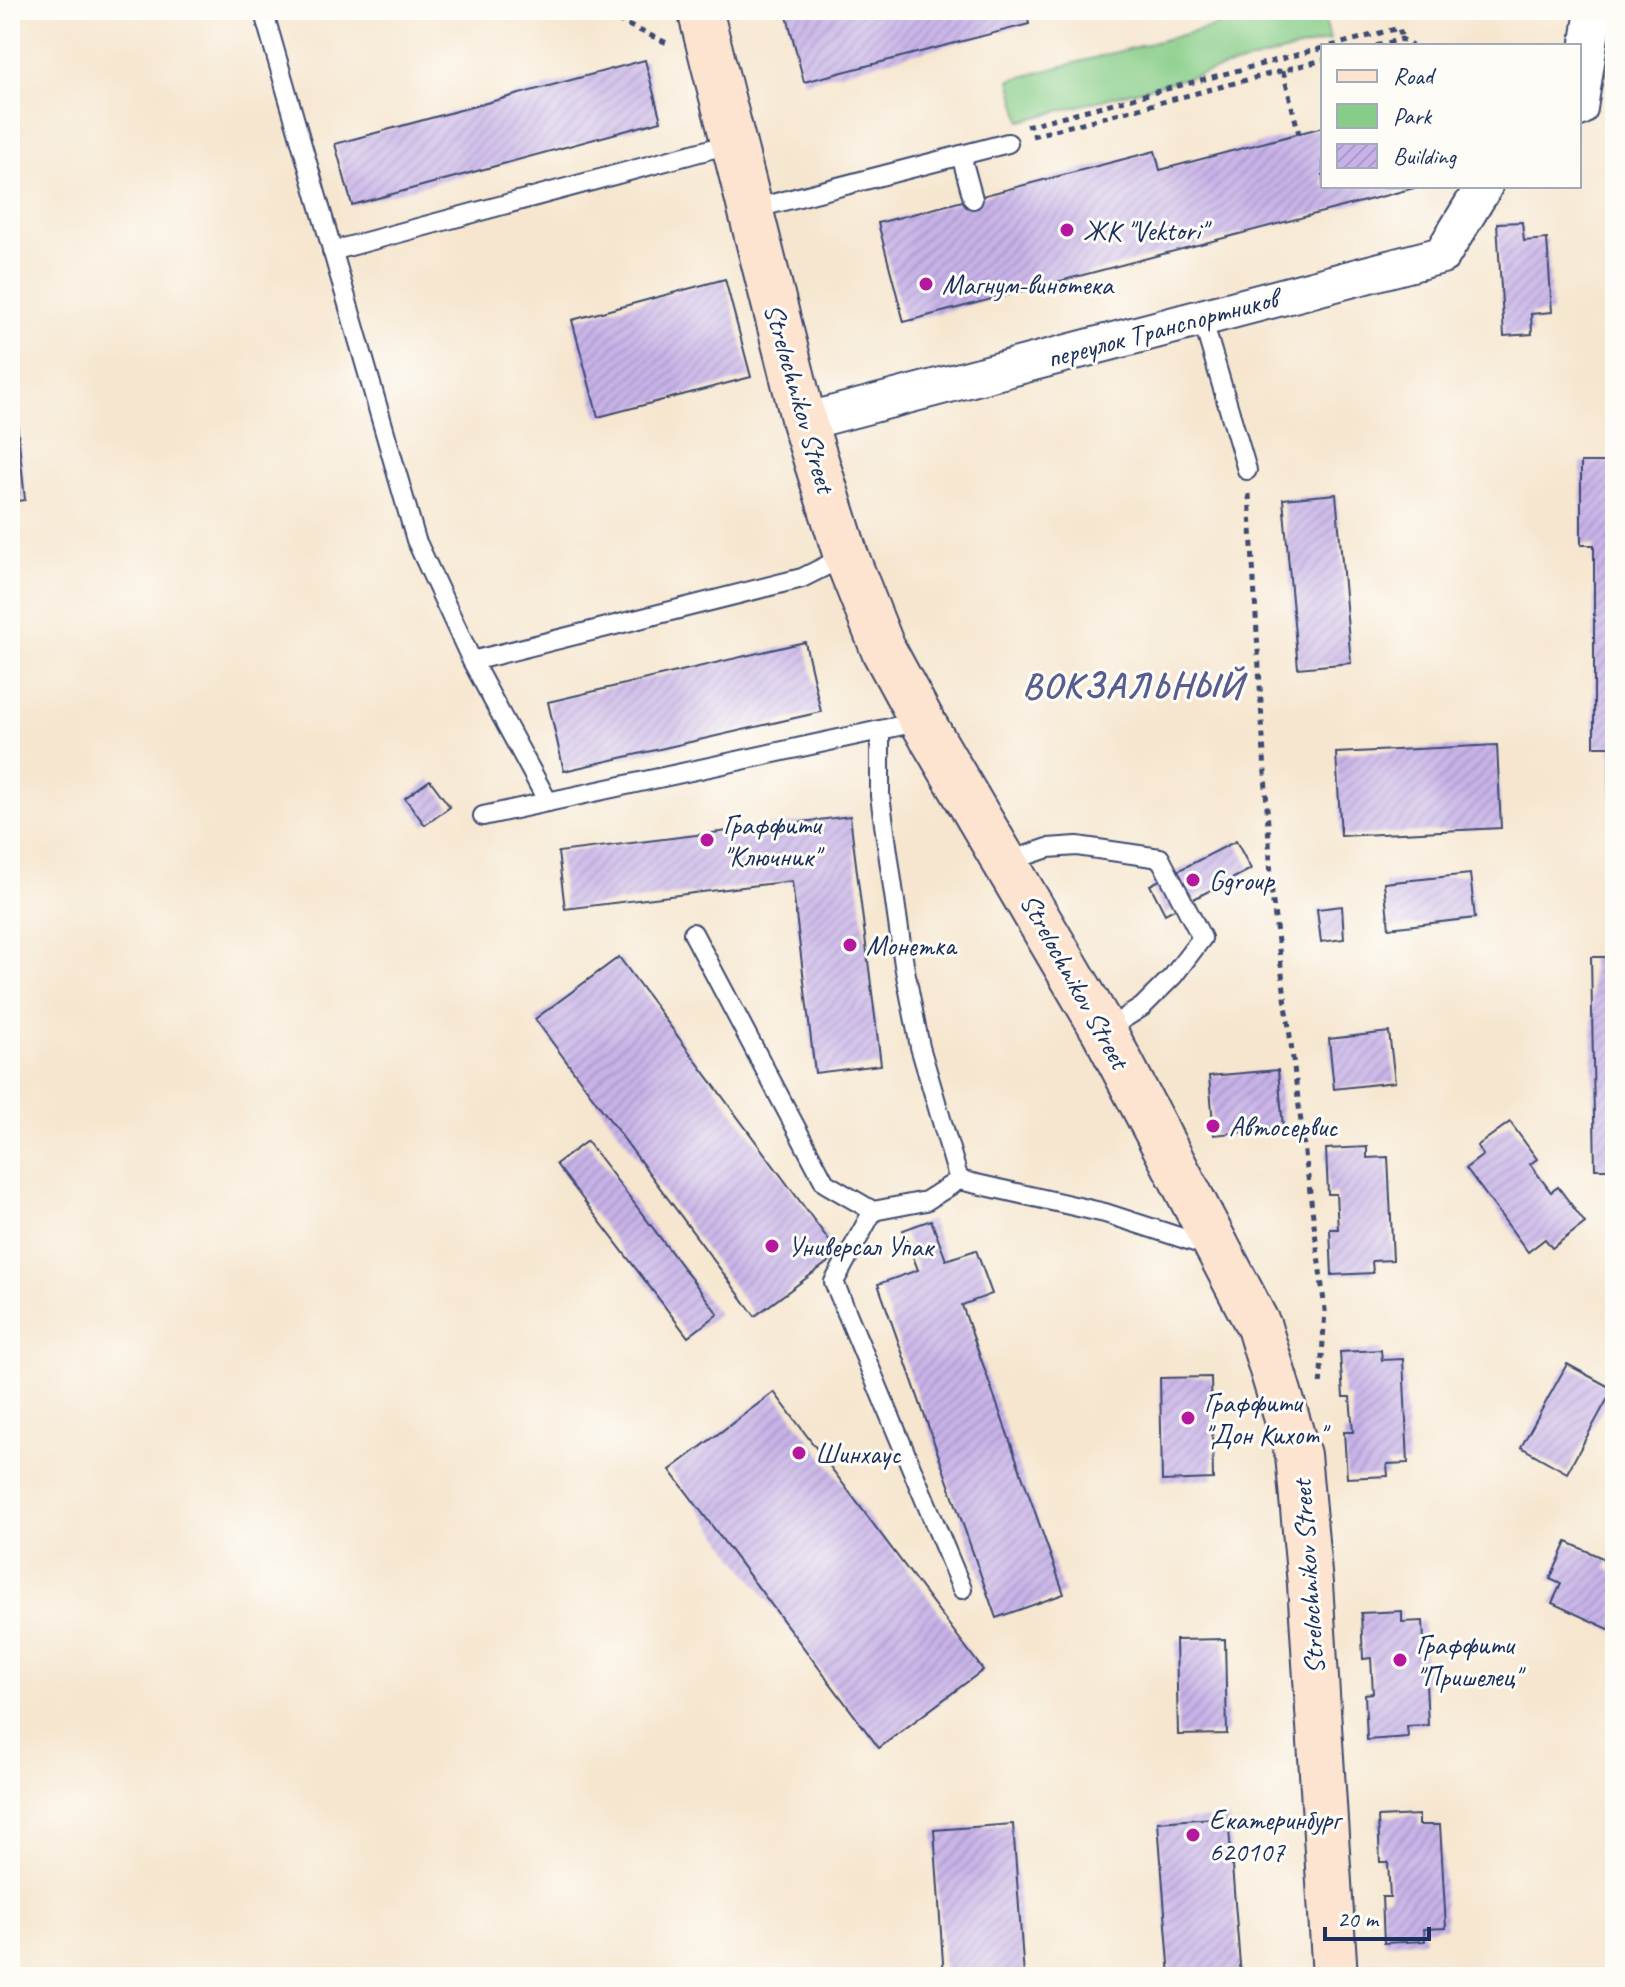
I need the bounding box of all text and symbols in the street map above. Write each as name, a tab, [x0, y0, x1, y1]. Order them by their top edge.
legend	[1321, 44, 1581, 188]
text: Road	[1393, 61, 1437, 91]
text: Park	[1393, 101, 1433, 131]
text: Building	[1393, 141, 1458, 171]
place label: ЖК "Vektori"	[1083, 213, 1212, 248]
marker: ЖК "Vektori"	[1058, 221, 1076, 239]
place label: Магнум-винотека	[942, 267, 1115, 302]
marker: Магнум-винотека	[917, 275, 935, 293]
street label: переулок Транспортников	[1043, 279, 1287, 376]
street label: Strelochnikov Street	[756, 300, 844, 499]
district label: ВОКЗАЛЬНЫЙ	[1022, 662, 1248, 708]
place label: Граффити "Ключник"	[723, 807, 825, 874]
marker: Граффити "Ключник"	[698, 831, 716, 849]
place label: Ggroup	[1209, 863, 1276, 898]
marker: Ggroup	[1184, 871, 1202, 889]
street label: Strelochnikov Street	[1013, 887, 1139, 1077]
place label: Монетка	[866, 928, 958, 963]
marker: Монетка	[841, 936, 859, 954]
place label: Автосервис	[1229, 1109, 1339, 1144]
marker: Автосервис	[1204, 1117, 1222, 1135]
place label: Универсал Упак	[788, 1229, 935, 1264]
marker: Универсал Упак	[763, 1237, 781, 1255]
place label: Граффити "Дон Кихот"	[1204, 1385, 1331, 1452]
marker: Граффити "Дон Кихот"	[1179, 1409, 1197, 1427]
place label: Шинхаус	[815, 1436, 902, 1471]
marker: Шинхаус	[790, 1444, 808, 1462]
street label: Strelochnikov Street	[1284, 1476, 1332, 1675]
place label: Граффити "Пришелец"	[1416, 1627, 1526, 1694]
marker: Граффити "Пришелец"	[1391, 1651, 1409, 1669]
place label: Екатеринбург 620107	[1209, 1802, 1344, 1869]
marker: Екатеринбург 620107	[1184, 1826, 1202, 1844]
scale bar	[1325, 1891, 1429, 1941]
text: 20 m	[1337, 1904, 1380, 1934]

